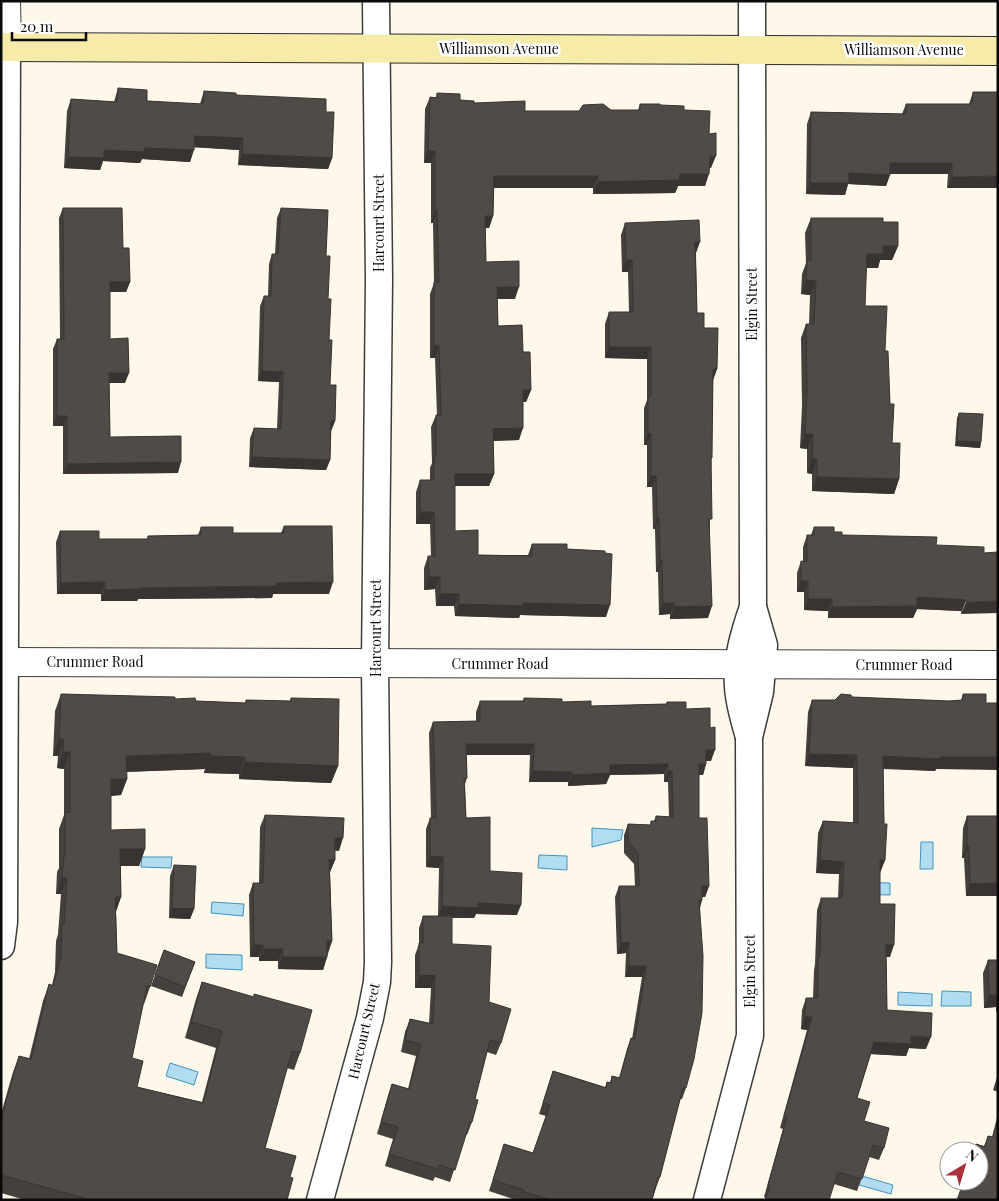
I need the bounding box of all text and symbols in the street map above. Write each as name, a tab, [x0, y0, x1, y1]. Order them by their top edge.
scale bar	[12, 10, 86, 42]
text: 20 m	[20, 16, 54, 36]
street label: Williamson Avenue	[438, 39, 559, 58]
street label: Williamson Avenue	[843, 40, 964, 59]
street label: Harcourt Street	[369, 173, 388, 272]
street label: Elgin Street	[742, 266, 761, 341]
street label: Harcourt Street	[366, 578, 385, 677]
street label: Crummer Road	[46, 652, 144, 671]
street label: Crummer Road	[451, 654, 549, 673]
street label: Crummer Road	[855, 655, 953, 674]
street label: Elgin Street	[740, 933, 759, 1008]
street label: Harcourt Street	[343, 980, 384, 1081]
north arrow	[939, 1141, 989, 1191]
text: N	[962, 1145, 982, 1166]

